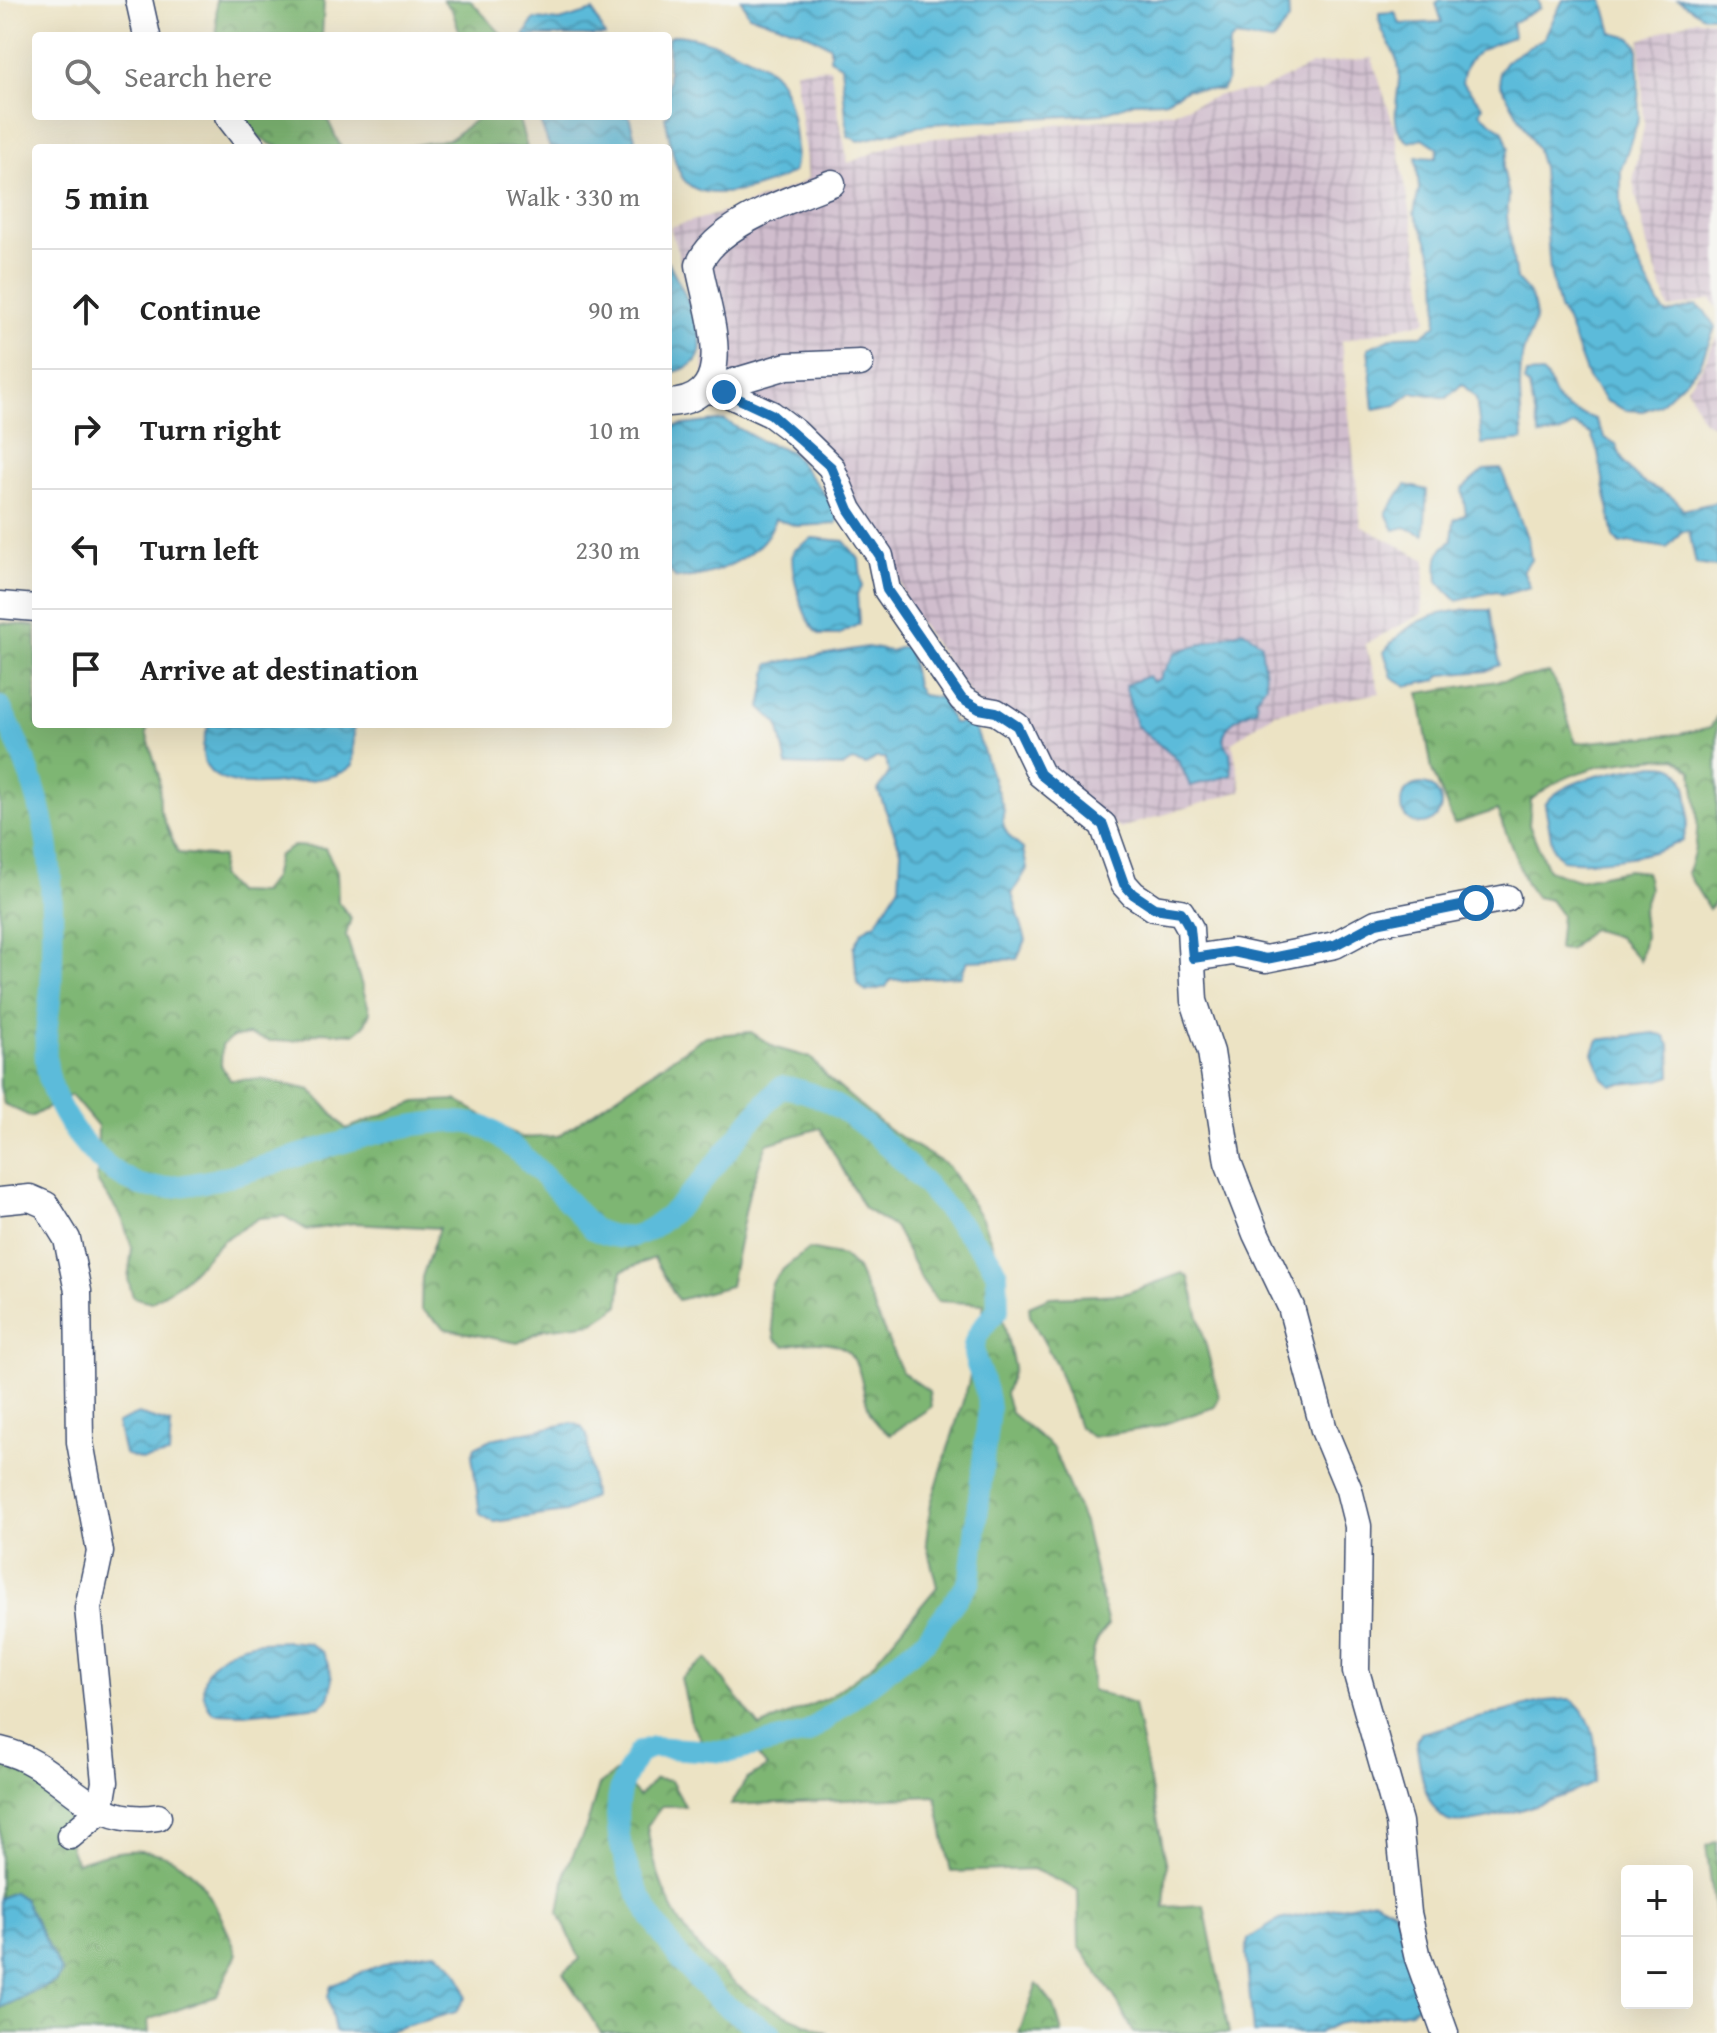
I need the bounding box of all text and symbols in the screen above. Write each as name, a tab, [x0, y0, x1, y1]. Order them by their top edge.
search box	[32, 32, 672, 120]
icon: search	[60, 54, 104, 98]
text: Search here	[124, 54, 272, 98]
text: 5 min	[64, 172, 149, 221]
text: Walk · 330 m	[506, 177, 640, 216]
icon: ahead	[64, 287, 108, 331]
text: Continue	[140, 287, 261, 331]
text: 90 m	[588, 290, 640, 329]
route end	[706, 374, 742, 410]
icon: right	[64, 407, 108, 451]
text: Turn right	[140, 407, 281, 451]
text: 10 m	[588, 410, 640, 449]
icon: left	[64, 527, 108, 571]
text: Turn left	[140, 527, 259, 571]
text: 230 m	[575, 530, 640, 569]
icon: arrive	[64, 647, 108, 691]
text: Arrive at destination	[140, 647, 418, 691]
route start	[1458, 885, 1494, 921]
map controls	[1621, 1865, 1693, 2009]
button: +	[1621, 1865, 1693, 1937]
button: −	[1621, 1937, 1693, 2009]

